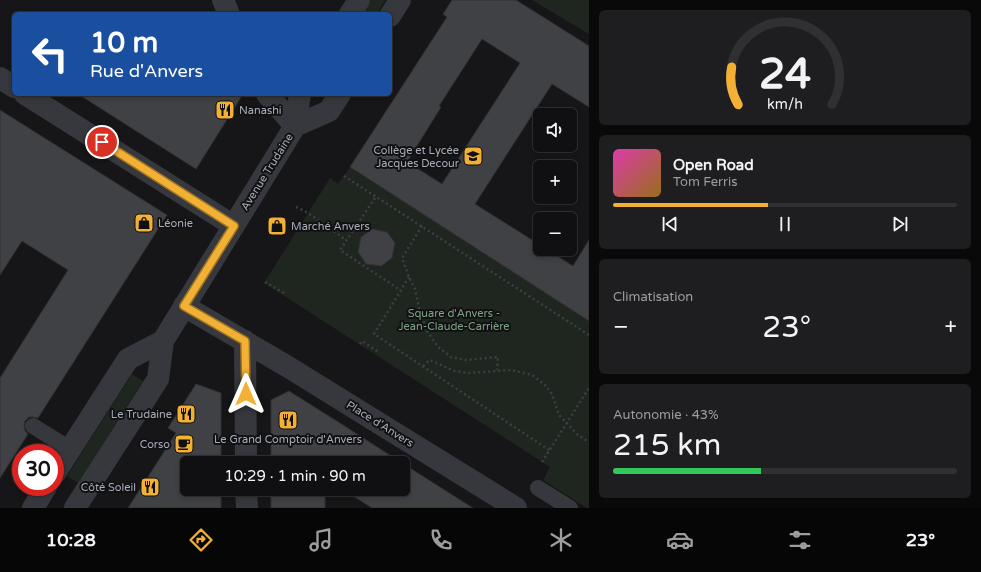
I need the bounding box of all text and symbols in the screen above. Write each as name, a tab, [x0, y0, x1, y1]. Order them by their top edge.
text: 10 m	[90, 26, 158, 60]
icon: left	[24, 28, 76, 80]
text: 24	[759, 50, 811, 100]
text: Rue d'Anvers	[90, 60, 203, 82]
text: km/h	[767, 96, 803, 113]
restaurant icon: Nanashi	[214, 99, 236, 121]
place label: Nanashi	[239, 104, 282, 117]
map controls	[533, 108, 577, 256]
button: sound	[533, 108, 577, 152]
pin	[85, 125, 119, 159]
icon: arrive	[91, 131, 113, 153]
street label: Avenue Trudaine	[238, 131, 296, 213]
place label: Collège et Lycée Jacques Decour	[373, 144, 460, 170]
school or university icon: Collège et Lycée Jacques Decour	[462, 145, 484, 167]
text: Open Road	[673, 156, 754, 174]
button: +	[533, 160, 577, 204]
text: Tom Ferris	[673, 174, 737, 190]
shop icon: Léonie	[133, 212, 155, 234]
button: −	[533, 212, 577, 256]
icon: previous	[659, 213, 681, 235]
icon: pause	[774, 213, 796, 235]
icon: next	[889, 213, 911, 235]
shop icon: Marché Anvers	[266, 215, 288, 237]
place label: Léonie	[158, 217, 193, 230]
place label: Marché Anvers	[291, 220, 370, 233]
text: Climatisation	[613, 289, 693, 305]
park label: Square d'Anvers - Jean-Claude-Carrière	[398, 307, 510, 333]
text: 23°	[762, 309, 811, 346]
text: −	[613, 314, 629, 340]
text: +	[945, 314, 957, 340]
position arrow	[225, 373, 267, 415]
street label: Place d'Anvers	[344, 398, 416, 450]
restaurant icon: Le Trudaine	[175, 403, 197, 425]
text: Autonomie · 43%	[613, 407, 719, 423]
place label: Le Trudaine	[111, 408, 172, 421]
restaurant icon: Le Grand Comptoir d'Anvers	[277, 409, 299, 431]
text: 215 km	[613, 427, 721, 464]
cafe icon: Corso	[173, 433, 195, 455]
place label: Le Grand Comptoir d'Anvers	[214, 433, 362, 446]
place label: Corso	[140, 438, 170, 451]
speed limit sign: 30	[12, 444, 64, 496]
text: 10:29 · 1 min · 90 m	[224, 467, 366, 485]
restaurant icon: Côté Soleil	[139, 476, 161, 498]
place label: Côté Soleil	[81, 481, 136, 494]
icon: directions	[187, 526, 215, 554]
icon: music	[307, 526, 335, 554]
icon: phone	[427, 526, 455, 554]
icon: climate	[547, 526, 575, 554]
icon: car	[666, 526, 694, 554]
icon: filters	[786, 526, 814, 554]
text: 10:28	[46, 529, 96, 551]
text: 23°	[906, 529, 935, 551]

